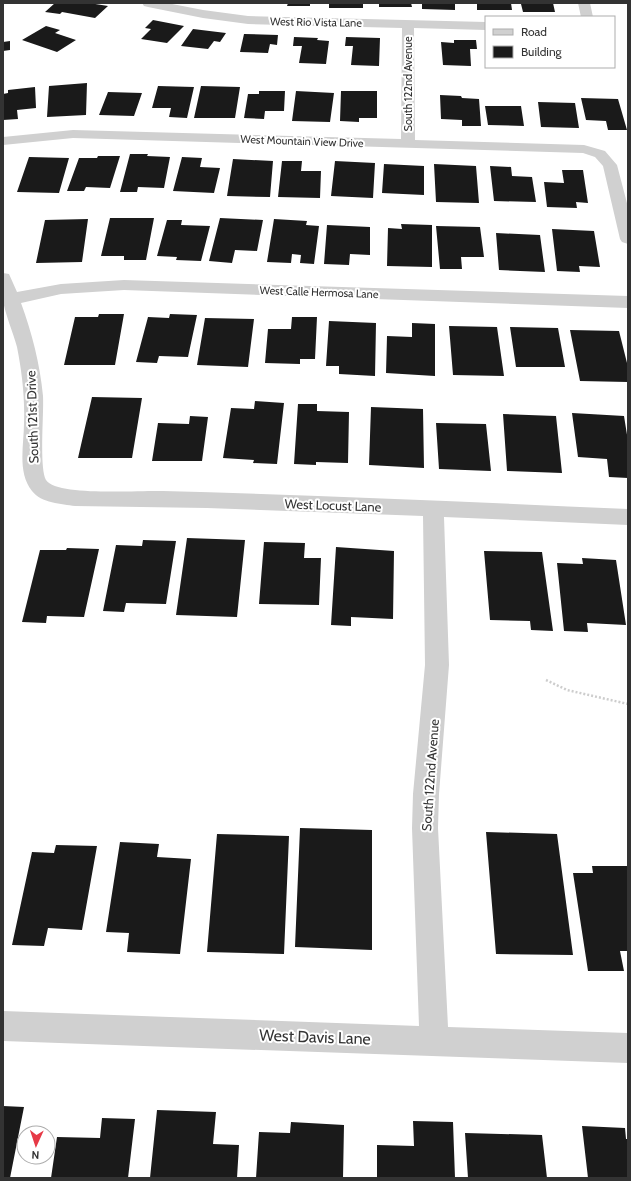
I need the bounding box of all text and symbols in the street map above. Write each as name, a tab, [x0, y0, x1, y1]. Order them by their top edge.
street label: West Rio Vista Lane	[270, 14, 362, 30]
legend	[485, 16, 615, 68]
text: Road	[521, 24, 547, 39]
street label: South 122nd Avenue	[401, 36, 415, 132]
text: Building	[521, 44, 563, 59]
street label: West Mountain View Drive	[240, 132, 364, 150]
street label: West Calle Hermosa Lane	[259, 283, 379, 301]
street label: South 121st Drive	[22, 370, 42, 464]
street label: West Locust Lane	[284, 495, 382, 515]
street label: South 122nd Avenue	[418, 718, 442, 832]
street label: West Davis Lane	[259, 1026, 371, 1048]
north arrow	[16, 1125, 56, 1165]
text: N	[31, 1148, 40, 1162]

